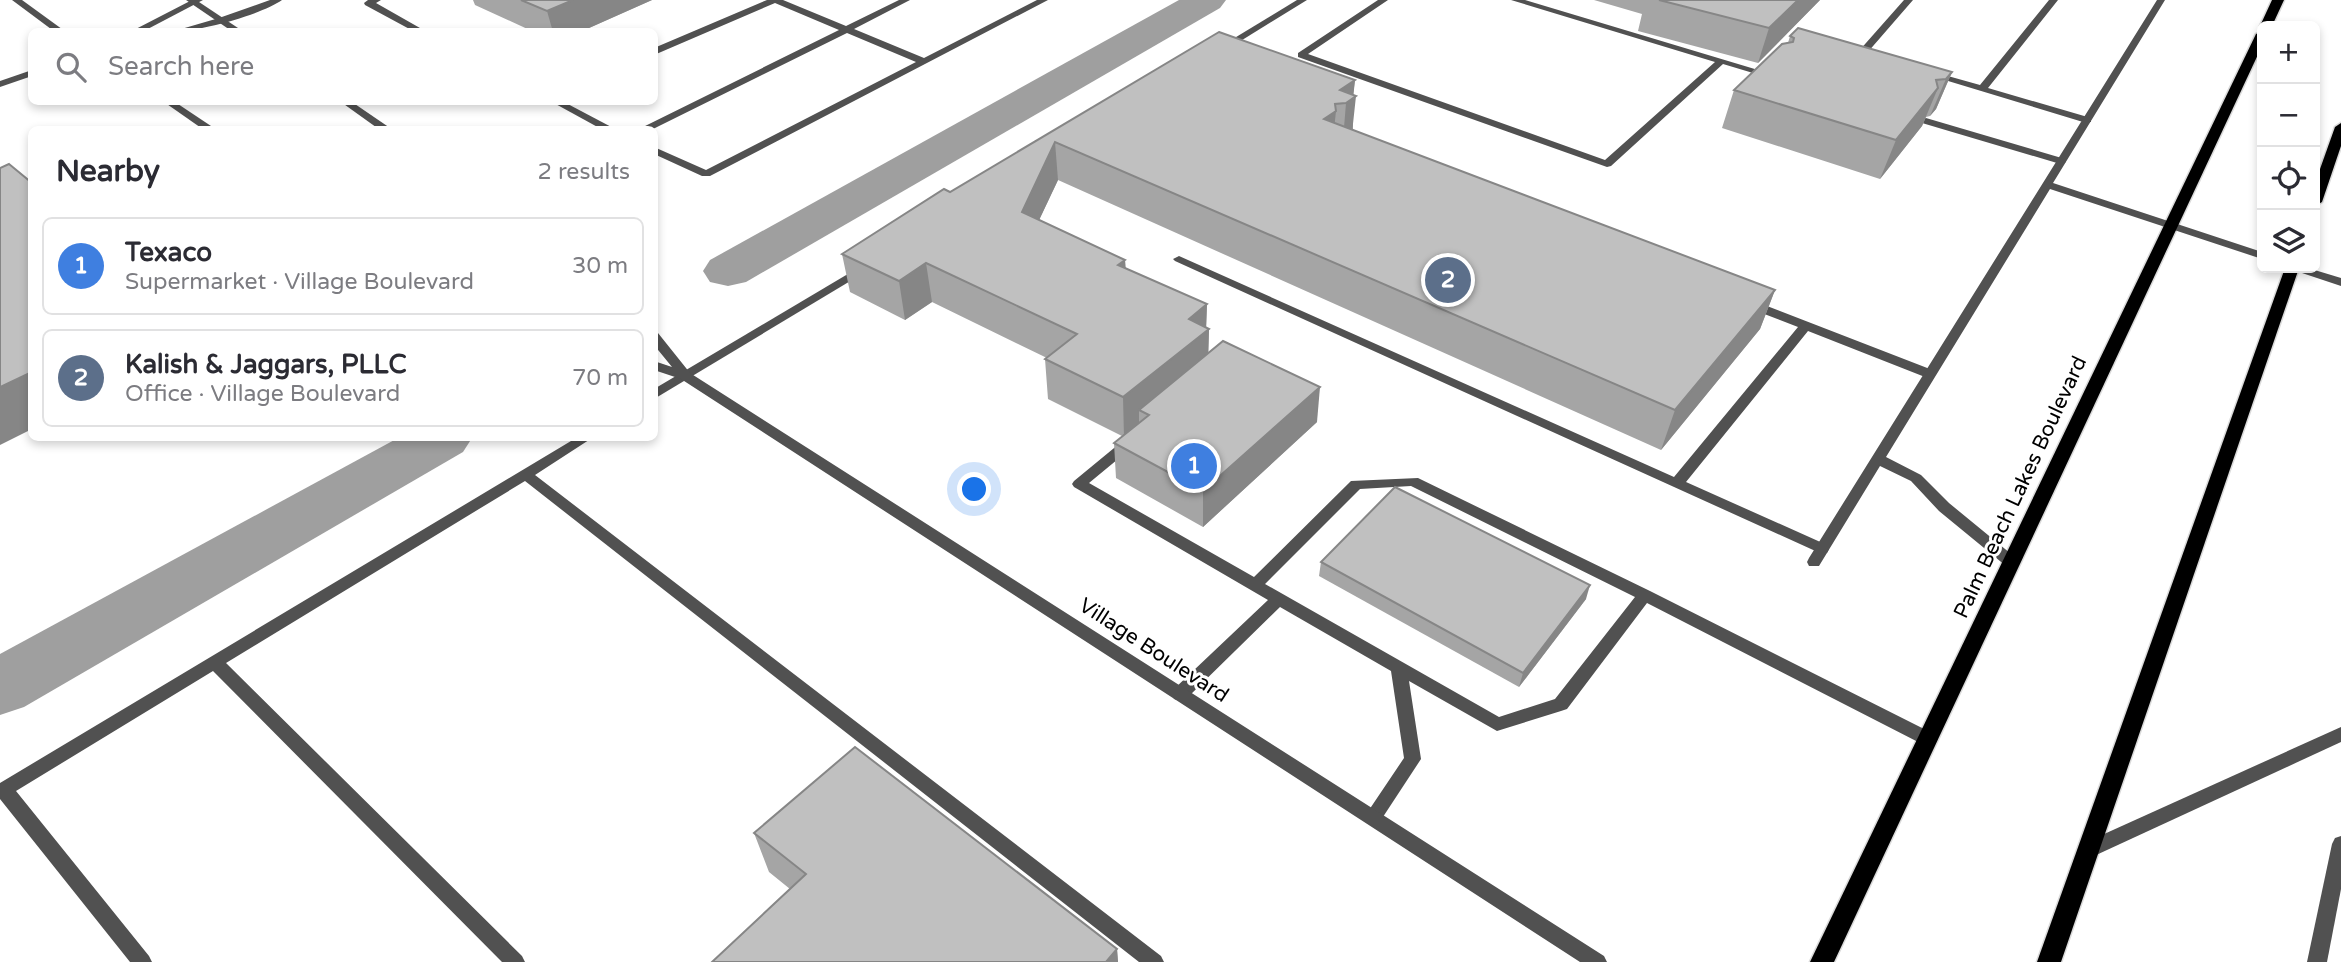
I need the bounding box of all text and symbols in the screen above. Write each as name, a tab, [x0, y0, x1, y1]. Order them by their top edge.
map controls	[2257, 21, 2320, 273]
button: +	[2257, 21, 2320, 84]
search box	[28, 28, 658, 105]
icon: search	[52, 48, 90, 86]
text: Search here	[108, 51, 254, 82]
button: −	[2257, 84, 2320, 147]
button: locate	[2257, 147, 2320, 210]
text: Nearby	[56, 153, 160, 190]
text: 2 results	[537, 158, 630, 186]
button: layers	[2257, 210, 2320, 273]
text: Texaco	[125, 237, 212, 268]
text: 1	[74, 252, 88, 280]
text: 30 m	[572, 252, 628, 280]
pin: 2	[1425, 254, 1471, 306]
text: Supermarket · Village Boulevard	[125, 268, 474, 296]
text: Kalish & Jaggars, PLLC	[125, 349, 406, 380]
street label: Palm Beach Lakes Boulevard	[1949, 352, 2092, 622]
text: 2	[74, 364, 88, 392]
text: 70 m	[572, 364, 628, 392]
text: Office · Village Boulevard	[125, 380, 400, 408]
pin: 1	[1171, 440, 1217, 492]
your location	[957, 472, 991, 506]
street label: Village Boulevard	[1074, 593, 1233, 708]

